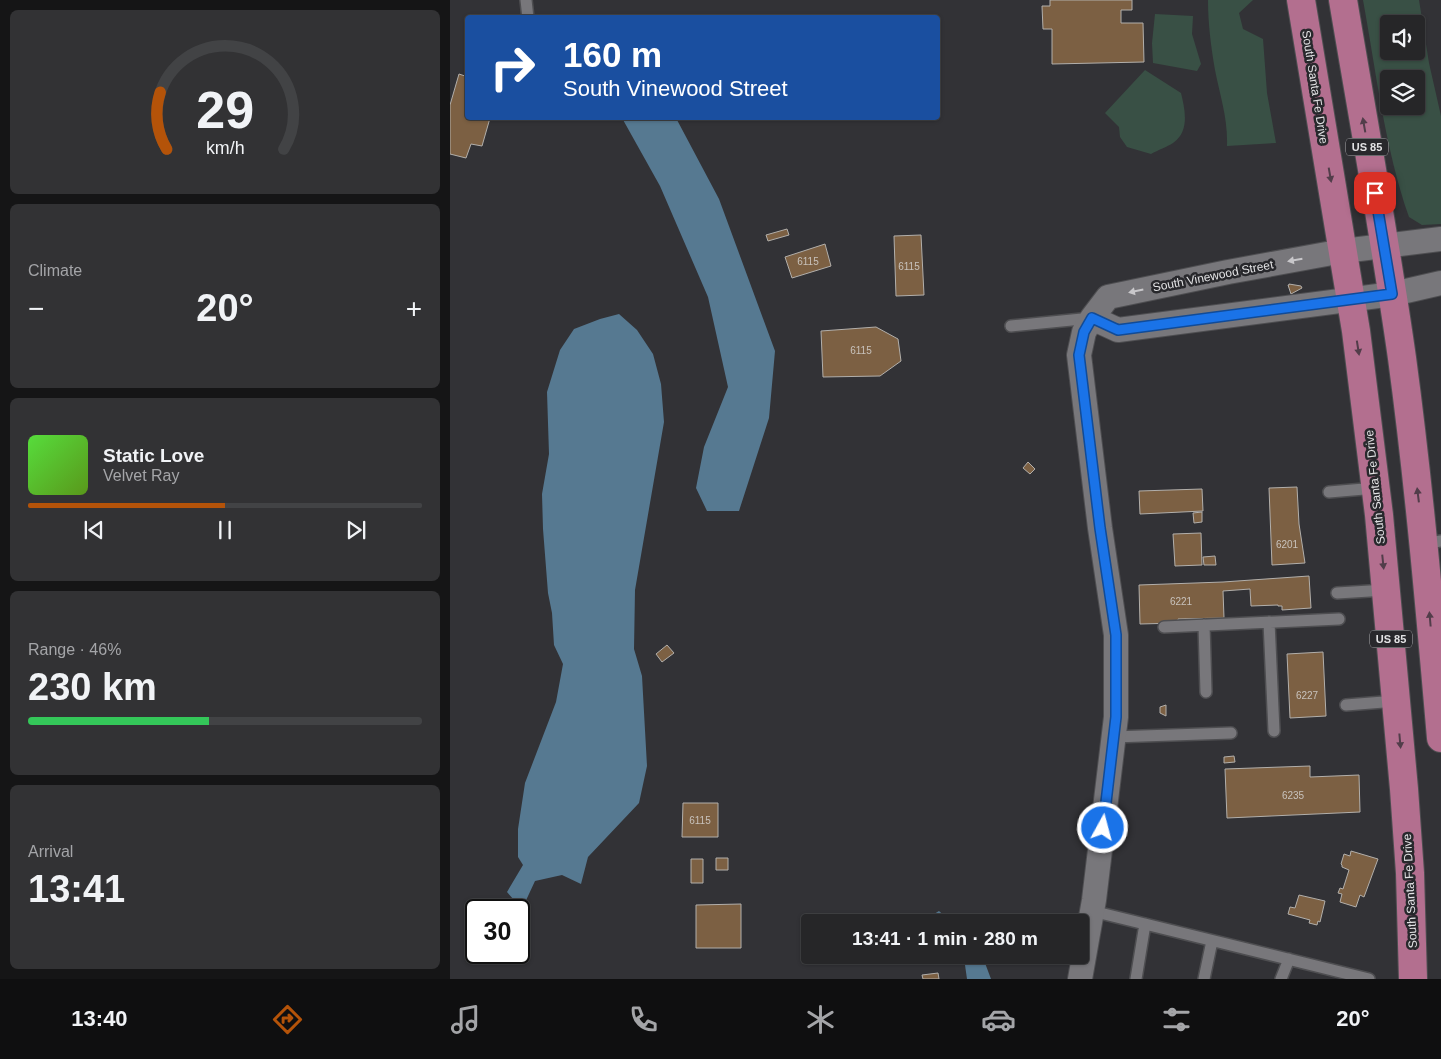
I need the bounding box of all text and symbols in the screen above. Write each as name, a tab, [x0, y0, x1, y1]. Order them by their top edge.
map controls	[1380, 15, 1425, 115]
button: sound	[1380, 15, 1425, 60]
street label: South Santa Fe Drive	[1299, 29, 1331, 145]
icon: right	[480, 35, 545, 100]
text: 160 m	[563, 35, 662, 74]
button: layers	[1380, 70, 1425, 115]
text: South Vinewood Street	[563, 76, 788, 101]
text: 29	[196, 81, 254, 139]
one-way arrow	[1359, 117, 1367, 133]
text: km/h	[206, 138, 244, 158]
road number: US 85	[1346, 138, 1388, 156]
one-way arrow	[1327, 168, 1335, 184]
pin	[1354, 172, 1396, 214]
icon: arrive	[1361, 179, 1389, 207]
house number: 6115	[797, 256, 819, 267]
one-way arrow	[1287, 256, 1303, 264]
street label: South Vinewood Street	[1152, 257, 1275, 295]
house number: 6115	[898, 261, 920, 272]
text: Climate	[28, 262, 82, 279]
text: 20°	[196, 287, 254, 329]
one-way arrow	[1128, 287, 1143, 295]
text: −	[28, 293, 44, 324]
text: +	[406, 293, 422, 324]
one-way arrow	[1355, 340, 1363, 356]
house number: 6115	[850, 345, 872, 356]
street label: South Santa Fe Drive	[1362, 429, 1388, 545]
text: Static Love	[103, 445, 204, 466]
text: Velvet Ray	[103, 467, 179, 484]
one-way arrow	[1414, 487, 1422, 503]
icon: previous	[80, 516, 108, 544]
icon: pause	[211, 516, 239, 544]
icon: next	[342, 516, 370, 544]
house number: 6201	[1276, 539, 1299, 550]
one-way arrow	[1379, 554, 1387, 570]
house number: 6221	[1170, 596, 1193, 607]
one-way arrow	[1426, 611, 1434, 627]
road number: US 85	[1370, 630, 1412, 648]
text: Range · 46%	[28, 641, 121, 658]
text: 230 km	[28, 666, 157, 708]
house number: 6227	[1296, 690, 1319, 701]
one-way arrow	[1396, 733, 1404, 749]
house number: 6235	[1282, 790, 1305, 801]
position arrow	[1076, 801, 1128, 853]
house number: 6115	[689, 815, 711, 826]
street label: South Santa Fe Drive	[1400, 833, 1420, 949]
text: Arrival	[28, 843, 73, 860]
text: 13:41	[28, 868, 125, 910]
speed limit sign: 30	[465, 899, 530, 964]
text: 13:41 · 1 min · 280 m	[852, 928, 1038, 949]
icon: directions	[270, 1002, 305, 1037]
icon: music	[448, 1002, 483, 1037]
icon: phone	[626, 1002, 661, 1037]
icon: climate	[803, 1002, 838, 1037]
icon: car	[981, 1002, 1016, 1037]
icon: filters	[1159, 1002, 1194, 1037]
text: 13:40	[71, 1006, 128, 1031]
text: 20°	[1336, 1006, 1370, 1031]

